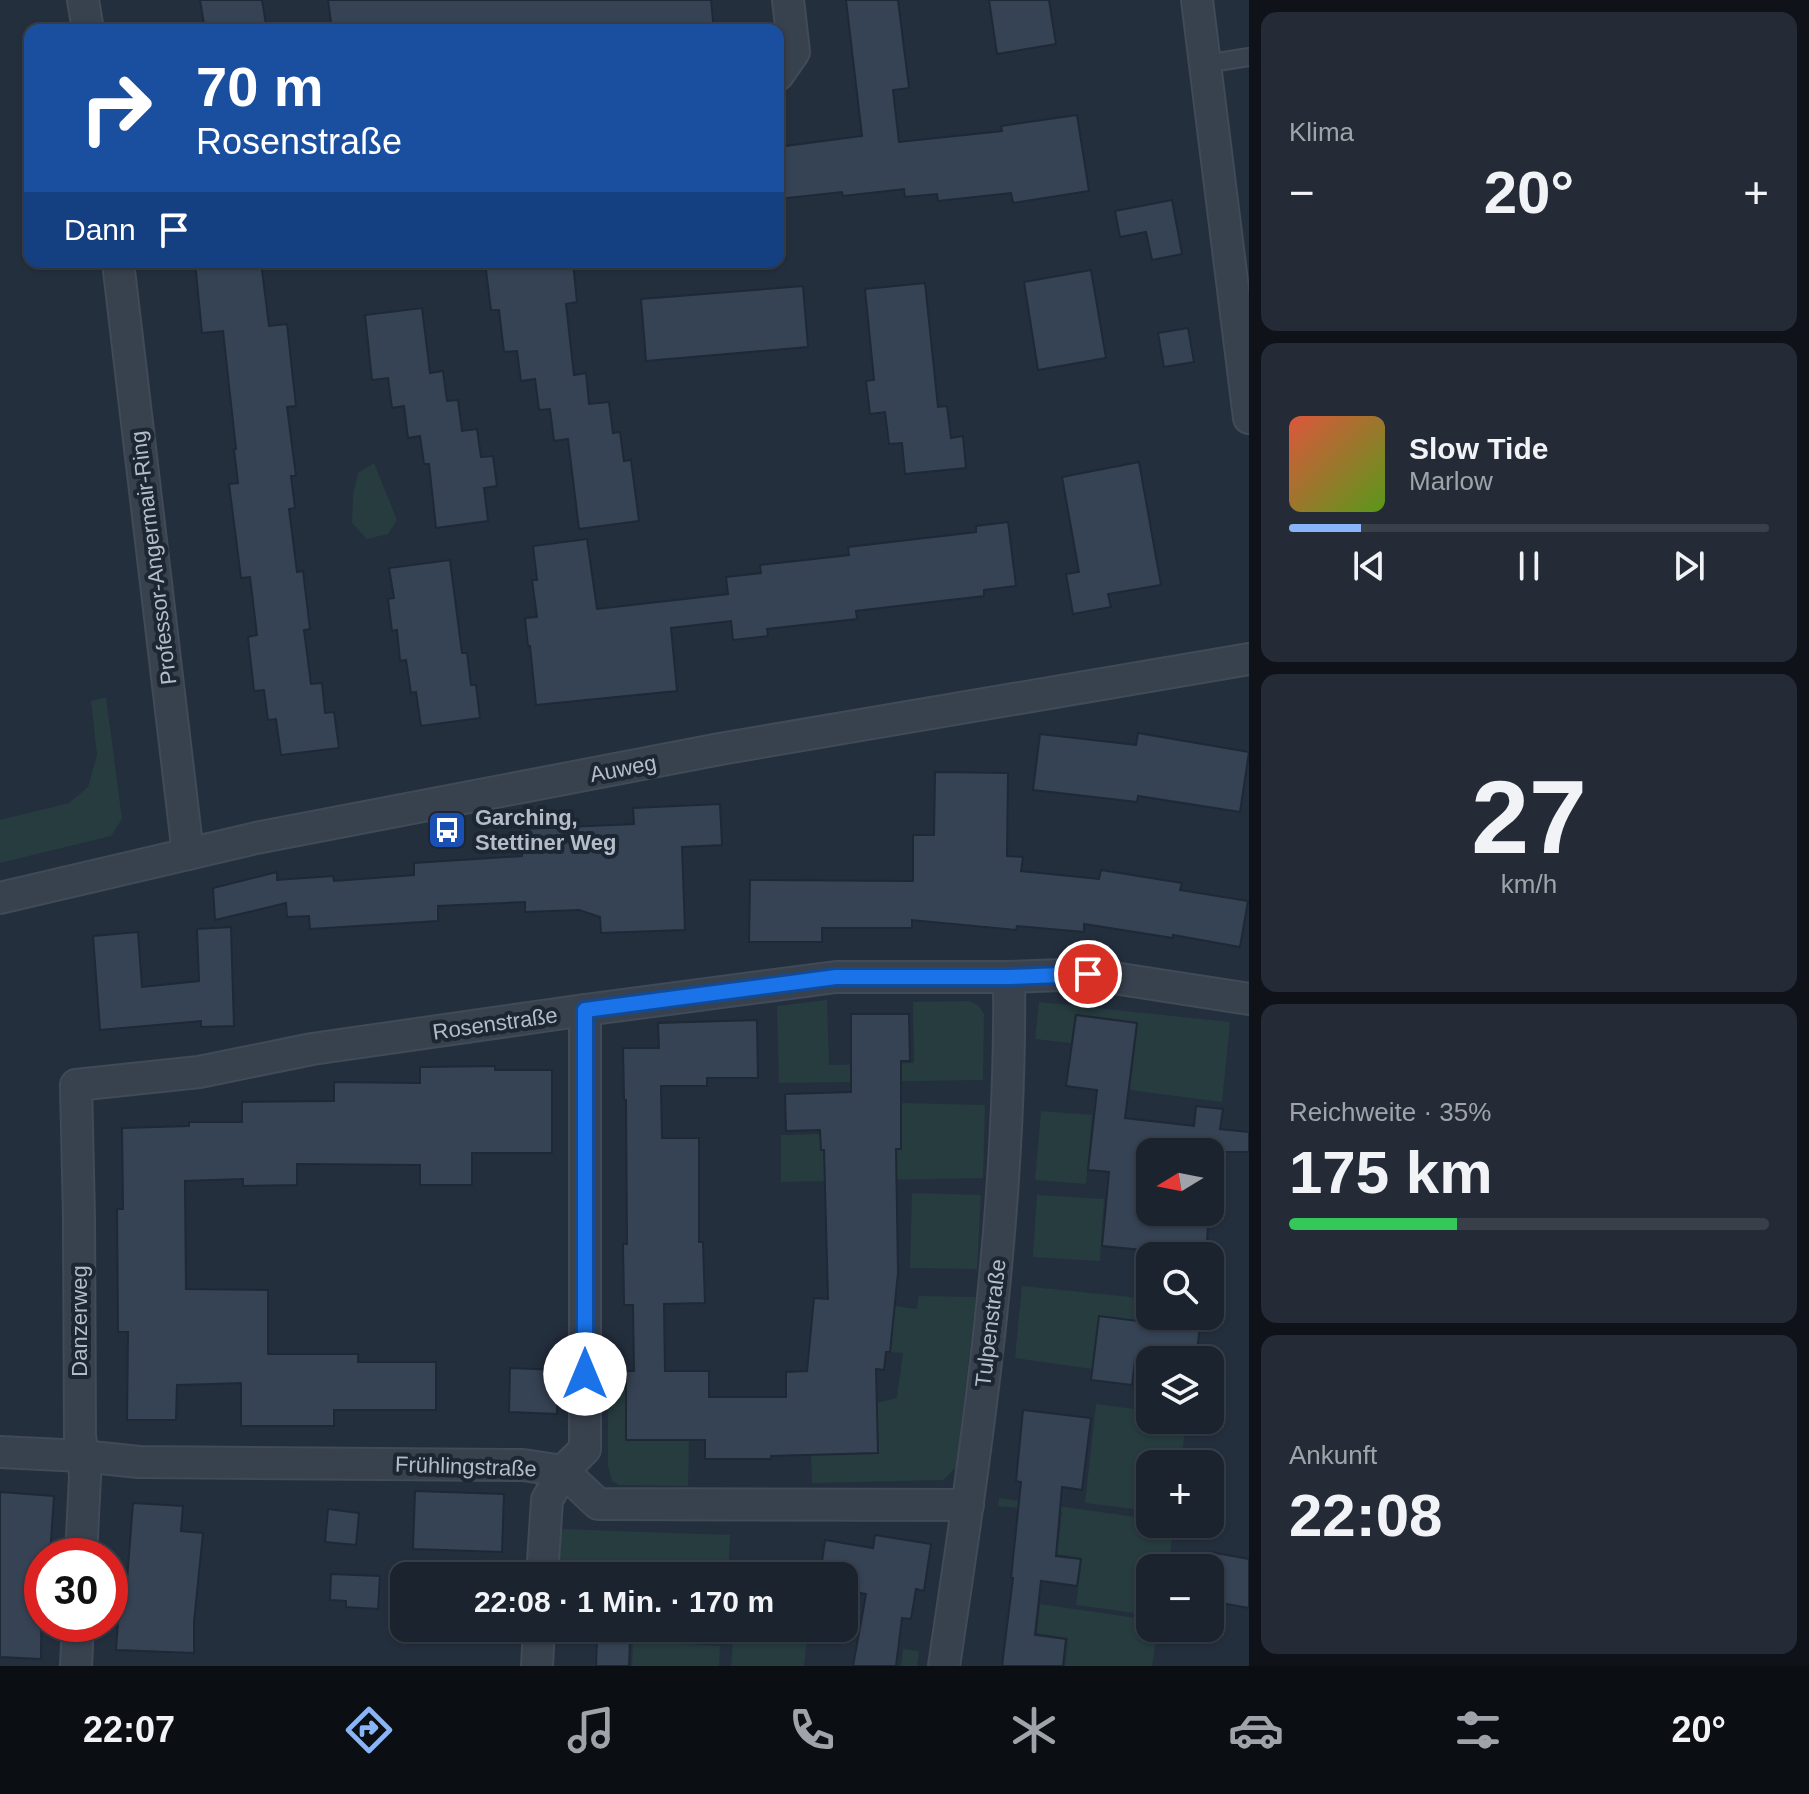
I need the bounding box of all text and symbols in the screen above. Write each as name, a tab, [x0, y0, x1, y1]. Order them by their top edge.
text: 70 m	[196, 55, 324, 118]
icon: right	[64, 56, 168, 160]
text: Klima	[1289, 117, 1354, 147]
text: Rosenstraße	[196, 121, 402, 162]
text: 20°	[1484, 159, 1574, 226]
text: −	[1289, 168, 1315, 217]
text: +	[1743, 168, 1769, 217]
icon: arrive	[152, 208, 196, 252]
text: Dann	[64, 213, 136, 246]
street label: Professor-Angermair-Ring	[126, 430, 181, 686]
text: Slow Tide	[1409, 432, 1548, 465]
text: Marlow	[1409, 466, 1493, 496]
icon: previous	[1347, 544, 1391, 588]
icon: pause	[1507, 544, 1551, 588]
icon: next	[1667, 544, 1711, 588]
street label: Auweg	[588, 750, 659, 787]
text: 27	[1471, 759, 1587, 875]
place label: Garching, Stettiner Weg	[475, 805, 616, 855]
bus stop icon: Garching, Stettiner Weg	[426, 809, 468, 851]
text: km/h	[1501, 869, 1557, 899]
pin	[1054, 940, 1122, 1008]
icon: arrive	[1066, 952, 1110, 996]
street label: Rosenstraße	[431, 1002, 559, 1045]
text: Reichweite · 35%	[1289, 1097, 1491, 1127]
north arrow	[1136, 1138, 1224, 1226]
map controls	[1136, 1138, 1224, 1642]
text: 175 km	[1289, 1139, 1493, 1206]
button: search	[1136, 1242, 1224, 1330]
street label: Tulpenstraße	[970, 1258, 1011, 1389]
street label: Danzerweg	[67, 1265, 92, 1377]
position arrow	[543, 1332, 627, 1416]
button: layers	[1136, 1346, 1224, 1434]
text: Ankunft	[1289, 1440, 1377, 1470]
button: +	[1136, 1450, 1224, 1538]
street label: Frühlingstraße	[395, 1452, 537, 1481]
text: 22:08	[1289, 1482, 1442, 1549]
speed limit sign: 30	[24, 1538, 128, 1642]
button: −	[1136, 1554, 1224, 1642]
text: 22:08 · 1 Min. · 170 m	[474, 1585, 774, 1618]
icon: directions	[341, 1702, 397, 1758]
icon: music	[563, 1702, 619, 1758]
icon: phone	[784, 1702, 840, 1758]
icon: climate	[1006, 1702, 1062, 1758]
icon: car	[1228, 1702, 1284, 1758]
icon: filters	[1450, 1702, 1506, 1758]
text: 22:07	[83, 1709, 175, 1750]
text: 20°	[1672, 1709, 1726, 1750]

